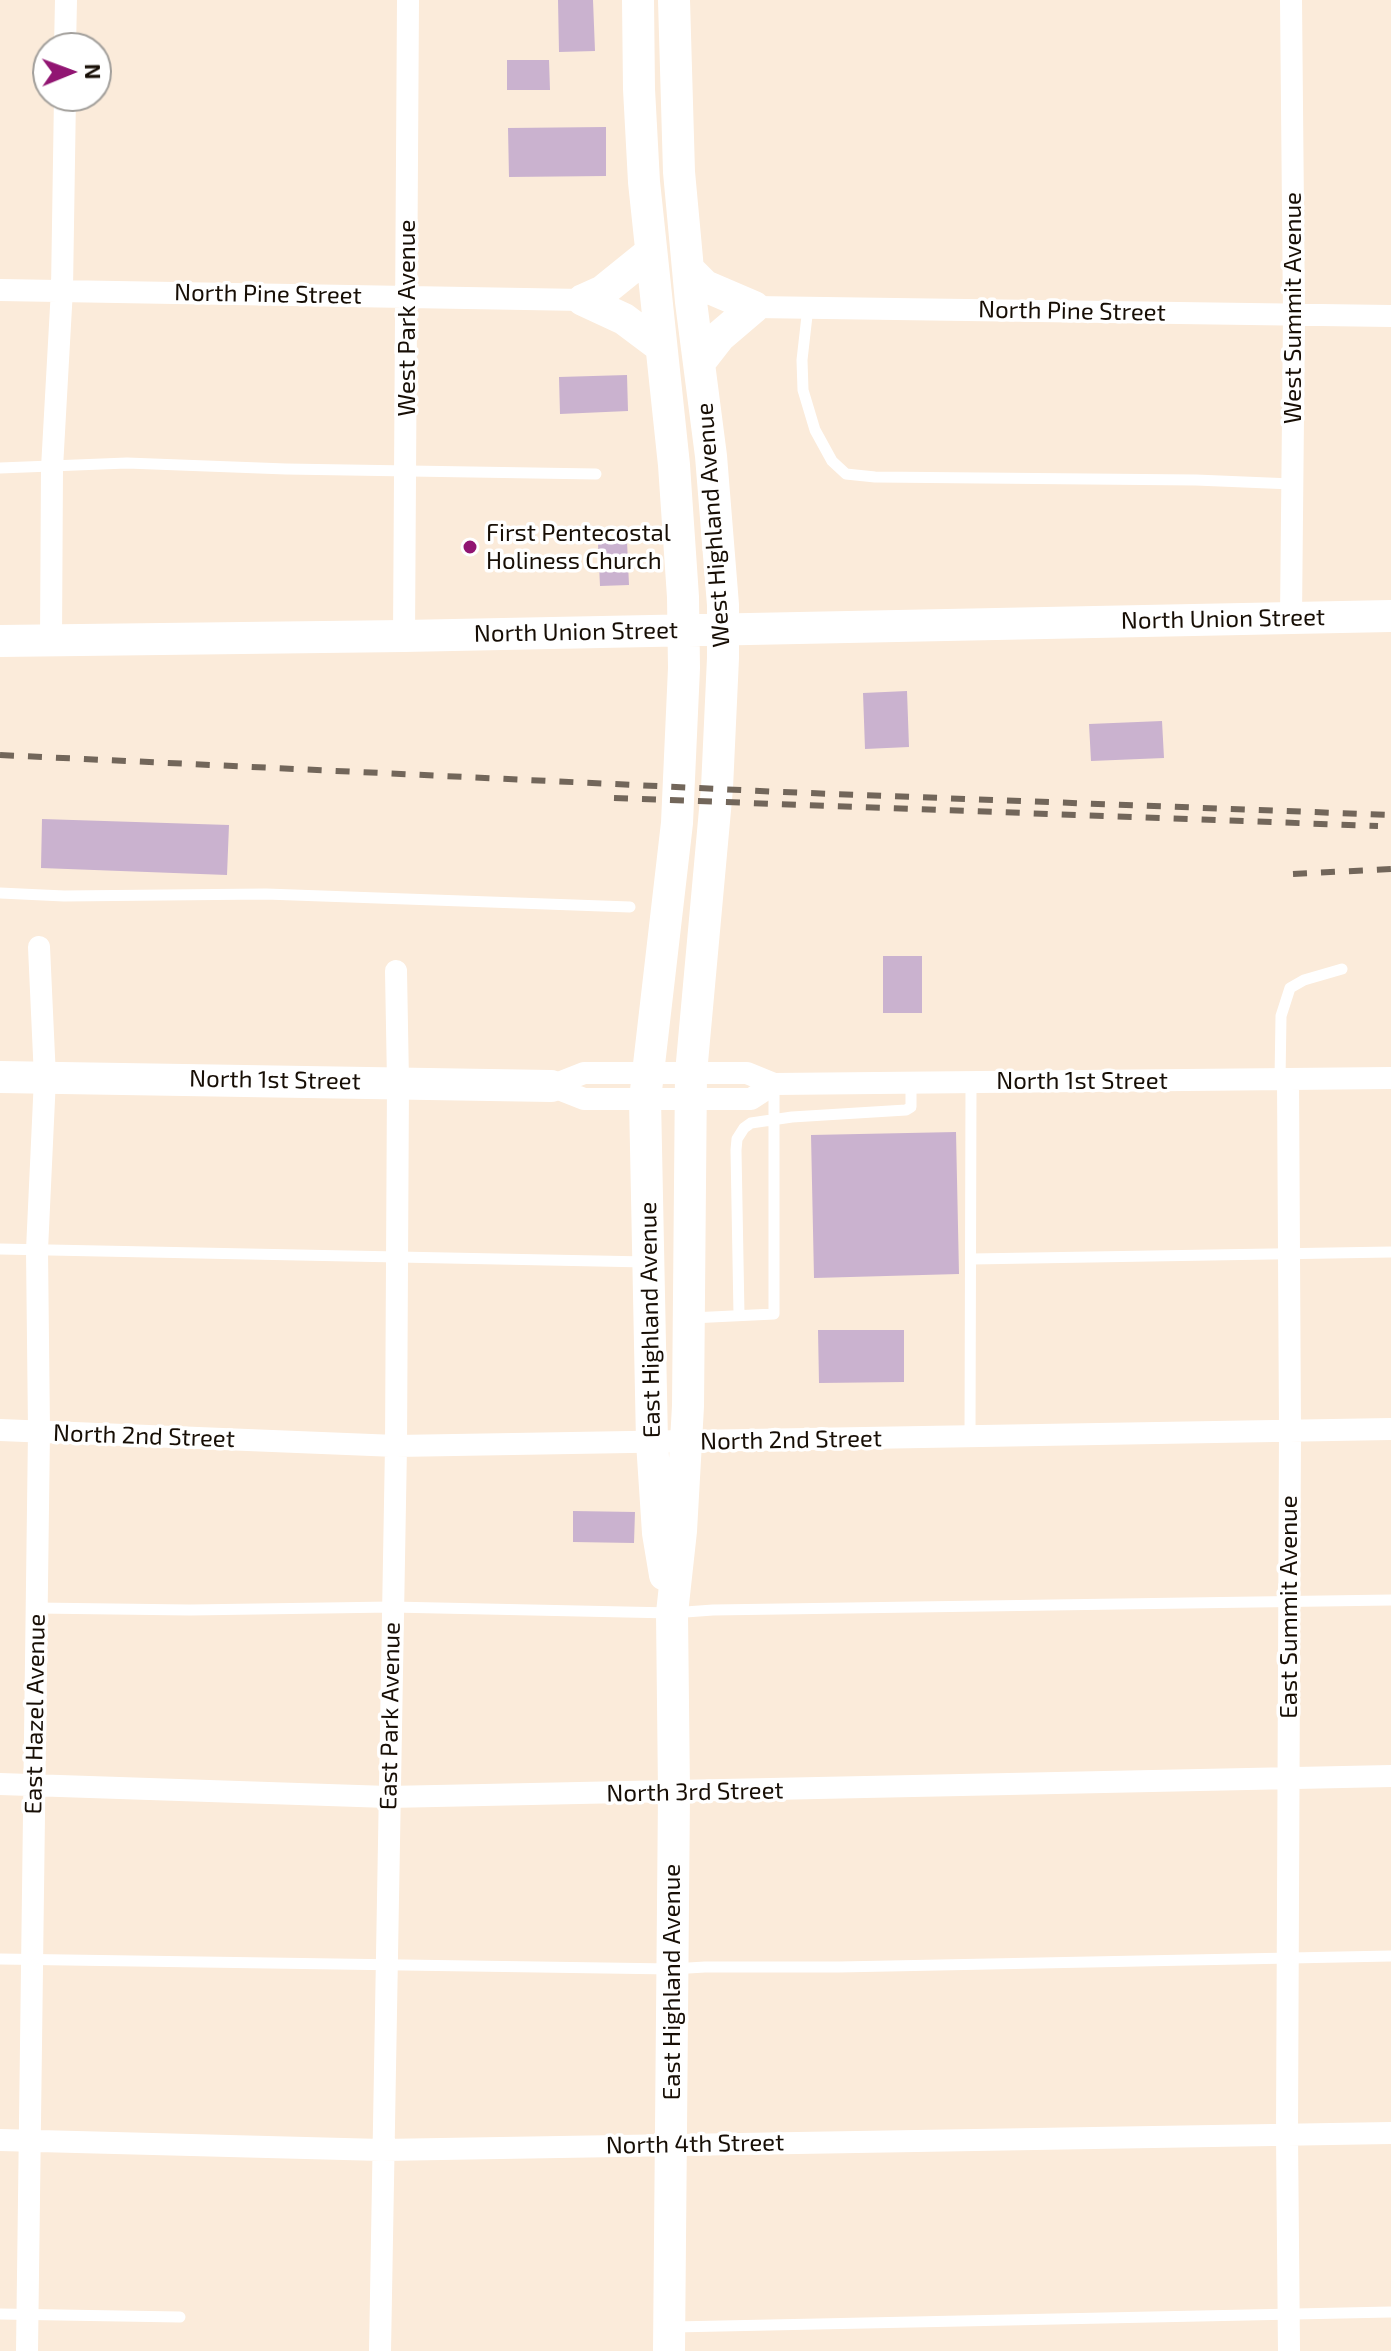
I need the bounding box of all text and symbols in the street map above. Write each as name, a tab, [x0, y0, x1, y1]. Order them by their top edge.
north arrow	[32, 32, 112, 112]
text: N	[81, 63, 107, 80]
street label: West Summit Avenue	[1279, 192, 1307, 424]
street label: West Park Avenue	[393, 220, 421, 416]
street label: North Pine Street	[174, 278, 362, 310]
street label: North Pine Street	[978, 295, 1166, 327]
street label: West Highland Avenue	[690, 402, 736, 648]
place label: First Pentecostal Holiness Church	[486, 519, 671, 575]
marker: First Pentecostal Holiness Church	[461, 538, 479, 556]
street label: North Union Street	[1121, 603, 1325, 635]
street label: North Union Street	[474, 616, 678, 648]
street label: North 1st Street	[189, 1064, 361, 1096]
street label: North 1st Street	[996, 1067, 1168, 1095]
street label: East Highland Avenue	[634, 1202, 666, 1438]
street label: North 2nd Street	[53, 1418, 235, 1454]
street label: North 2nd Street	[700, 1424, 882, 1456]
street label: East Summit Avenue	[1275, 1495, 1303, 1719]
street label: East Hazel Avenue	[19, 1614, 51, 1814]
street label: East Park Avenue	[374, 1622, 406, 1810]
street label: North 3rd Street	[606, 1776, 784, 1808]
street label: East Highland Avenue	[658, 1864, 686, 2100]
street label: North 4th Street	[606, 2128, 784, 2160]

